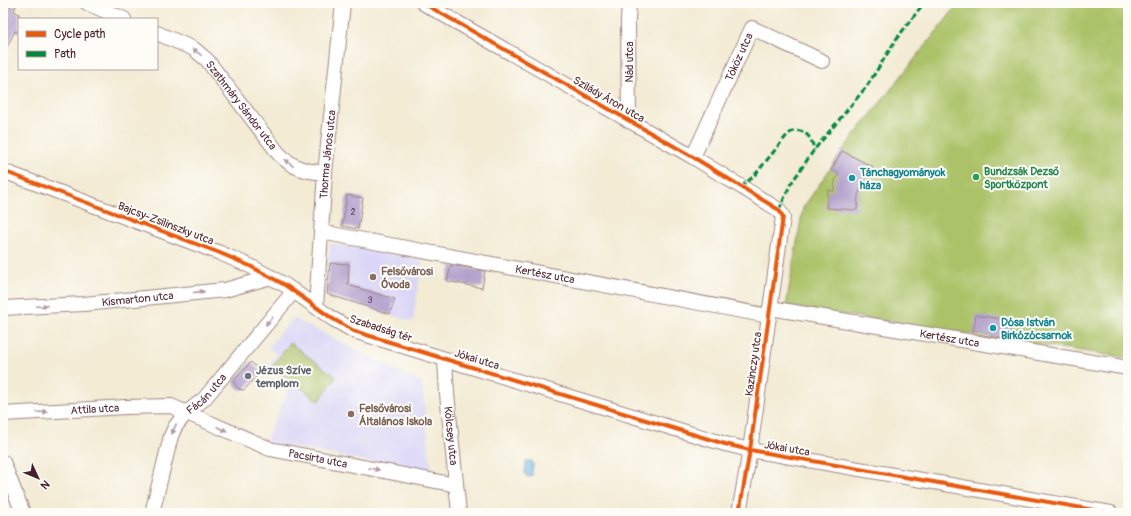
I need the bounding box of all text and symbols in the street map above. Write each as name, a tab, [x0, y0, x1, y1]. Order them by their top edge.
legend	[18, 18, 158, 70]
text: Cycle path	[54, 27, 106, 42]
street label: Tóköz utca	[723, 31, 756, 83]
street label: Nád utca	[623, 41, 636, 83]
text: Path	[54, 47, 76, 62]
one-way arrow	[192, 48, 203, 56]
street label: Szathmáry Sándor utca	[203, 58, 279, 152]
street label: Szilády Áron utca	[571, 74, 647, 125]
street label: Thorma János utca	[317, 109, 339, 199]
one-way arrow	[283, 158, 294, 167]
place label: Bundzsák Dezső Sportközpont	[984, 165, 1059, 191]
place label: Tánchagyományok háza	[859, 166, 946, 192]
marker: Bundzsák Dezső Sportközpont	[971, 172, 981, 182]
marker: Tánchagyományok háza	[847, 173, 857, 183]
street label: Bajcsy-Zsilinszky utca	[116, 199, 216, 248]
house number: 2	[350, 207, 356, 218]
street label: Kertész utca	[514, 263, 576, 286]
place label: Felsővárosi Óvoda	[381, 265, 433, 291]
marker: Felsővárosi Óvoda	[368, 272, 378, 282]
street label: Kismarton utca	[101, 289, 174, 309]
one-way arrow	[193, 289, 205, 296]
house number: 3	[367, 295, 373, 306]
one-way arrow	[36, 303, 48, 310]
street label: Szabadság tér	[348, 312, 414, 345]
one-way arrow	[264, 316, 273, 326]
place label: Dósa István Birkózócsarnok	[1001, 316, 1072, 342]
marker: Dósa István Birkózócsarnok	[988, 323, 998, 333]
street label: Kertész utca	[919, 327, 980, 350]
street label: Kazinczy utca	[743, 331, 764, 397]
street label: Jókai utca	[453, 347, 501, 372]
place label: Jézus Szíve templom	[255, 364, 312, 390]
street label: Fácán utca	[184, 371, 229, 417]
marker: Jézus Szíve templom	[243, 371, 253, 381]
street label: Attila utca	[70, 401, 120, 417]
place label: Felsővárosi Általános Iskola	[359, 402, 432, 428]
street label: Kölcsey utca	[441, 406, 460, 466]
one-way arrow	[36, 408, 48, 415]
marker: Felsővárosi Általános Iskola	[346, 409, 356, 419]
one-way arrow	[171, 423, 177, 435]
one-way arrow	[216, 426, 228, 432]
street label: Jókai utca	[763, 438, 811, 459]
street label: Pacsirta utca	[287, 447, 348, 471]
north arrow	[18, 458, 58, 498]
one-way arrow	[367, 467, 380, 473]
text: N	[37, 477, 52, 492]

